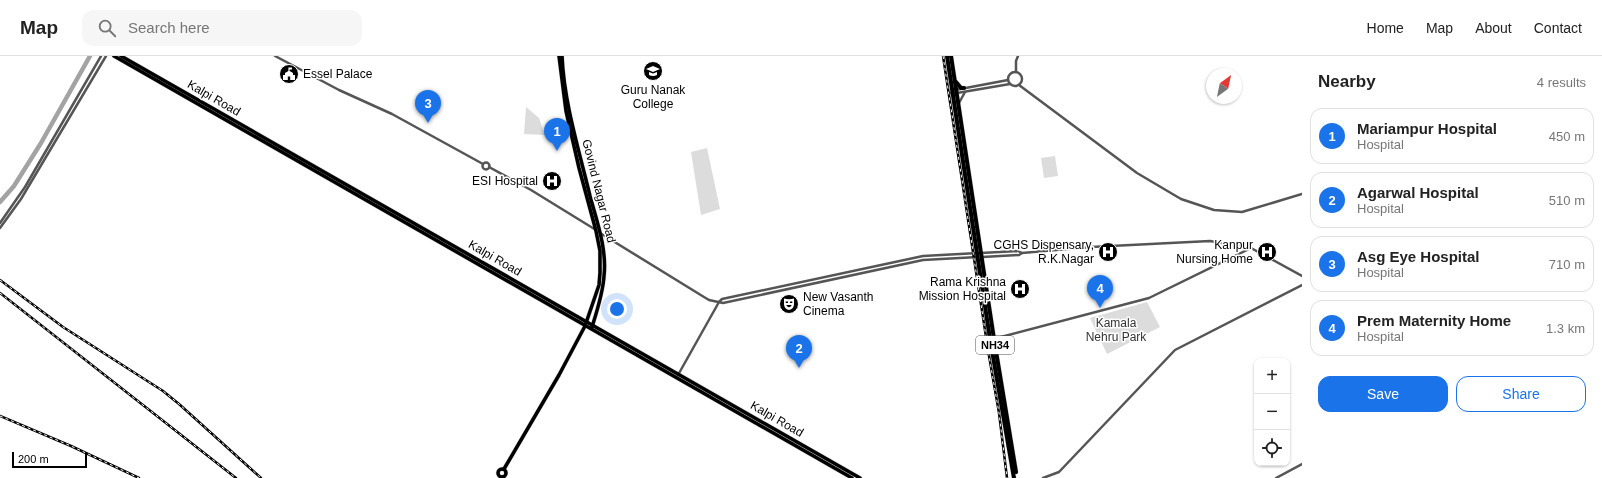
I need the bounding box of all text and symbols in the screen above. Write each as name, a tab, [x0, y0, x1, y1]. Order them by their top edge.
search box	[82, 10, 362, 46]
text: Map	[20, 17, 58, 38]
icon: search	[96, 17, 118, 39]
text: Search here	[128, 19, 210, 36]
text: Home	[1367, 20, 1404, 36]
text: Map	[1426, 20, 1453, 36]
text: About	[1475, 20, 1512, 36]
text: Contact	[1534, 20, 1582, 36]
school or university icon: Guru Nanak College	[642, 60, 664, 82]
public building icon: Essel Palace	[278, 63, 300, 85]
place label: Essel Palace	[303, 67, 373, 81]
north arrow	[1206, 68, 1242, 104]
text: Nearby	[1318, 72, 1376, 91]
text: 4 results	[1537, 75, 1586, 90]
street label: Kalpi Road	[185, 77, 243, 119]
place label: Guru Nanak College	[621, 83, 686, 111]
pin: 3	[415, 90, 441, 123]
pin: 1	[544, 118, 570, 151]
text: Mariampur Hospital	[1357, 120, 1497, 137]
text: 1	[1328, 129, 1336, 144]
text: 450 m	[1549, 129, 1585, 144]
text: Hospital	[1357, 137, 1404, 152]
street label: Govind Nagar Road	[579, 138, 619, 244]
hospital icon: ESI Hospital	[541, 170, 563, 192]
place label: ESI Hospital	[472, 174, 538, 188]
text: Agarwal Hospital	[1357, 184, 1479, 201]
text: 2	[1328, 193, 1336, 208]
text: 510 m	[1549, 193, 1585, 208]
text: Hospital	[1357, 201, 1404, 216]
street label: Kalpi Road	[466, 237, 524, 279]
place label: CGHS Dispensary, R.K.Nagar	[994, 238, 1094, 266]
place label: Kanpur Nursing Home	[1176, 238, 1253, 266]
hospital icon: CGHS Dispensary, R.K.Nagar	[1097, 241, 1119, 263]
hospital icon: Kanpur Nursing Home	[1256, 241, 1278, 263]
text: Asg Eye Hospital	[1357, 248, 1480, 265]
text: 3	[1328, 257, 1336, 272]
text: 710 m	[1549, 257, 1585, 272]
text: Hospital	[1357, 265, 1404, 280]
place label: Rama Krishna Mission Hospital	[919, 275, 1006, 303]
pin: 4	[1087, 275, 1113, 308]
hospital icon: Rama Krishna Mission Hospital	[1009, 278, 1031, 300]
place label: New Vasanth Cinema	[803, 290, 873, 318]
theatre icon: New Vasanth Cinema	[778, 293, 800, 315]
your location	[607, 299, 627, 319]
text: Prem Maternity Home	[1357, 312, 1511, 329]
park label: Kamala Nehru Park	[1086, 316, 1147, 344]
text: 4	[1328, 321, 1336, 336]
text: 1.3 km	[1546, 321, 1585, 336]
text: Hospital	[1357, 329, 1404, 344]
pin: 2	[786, 335, 812, 368]
road number: NH34	[976, 336, 1014, 354]
map controls	[1254, 358, 1290, 466]
button: +	[1254, 358, 1290, 394]
button: Save	[1318, 376, 1448, 412]
button: Share	[1456, 376, 1586, 412]
button: −	[1254, 394, 1290, 430]
street label: Kalpi Road	[748, 398, 806, 440]
button: locate	[1254, 430, 1290, 466]
scale bar	[12, 450, 87, 469]
text: 200 m	[18, 453, 49, 465]

